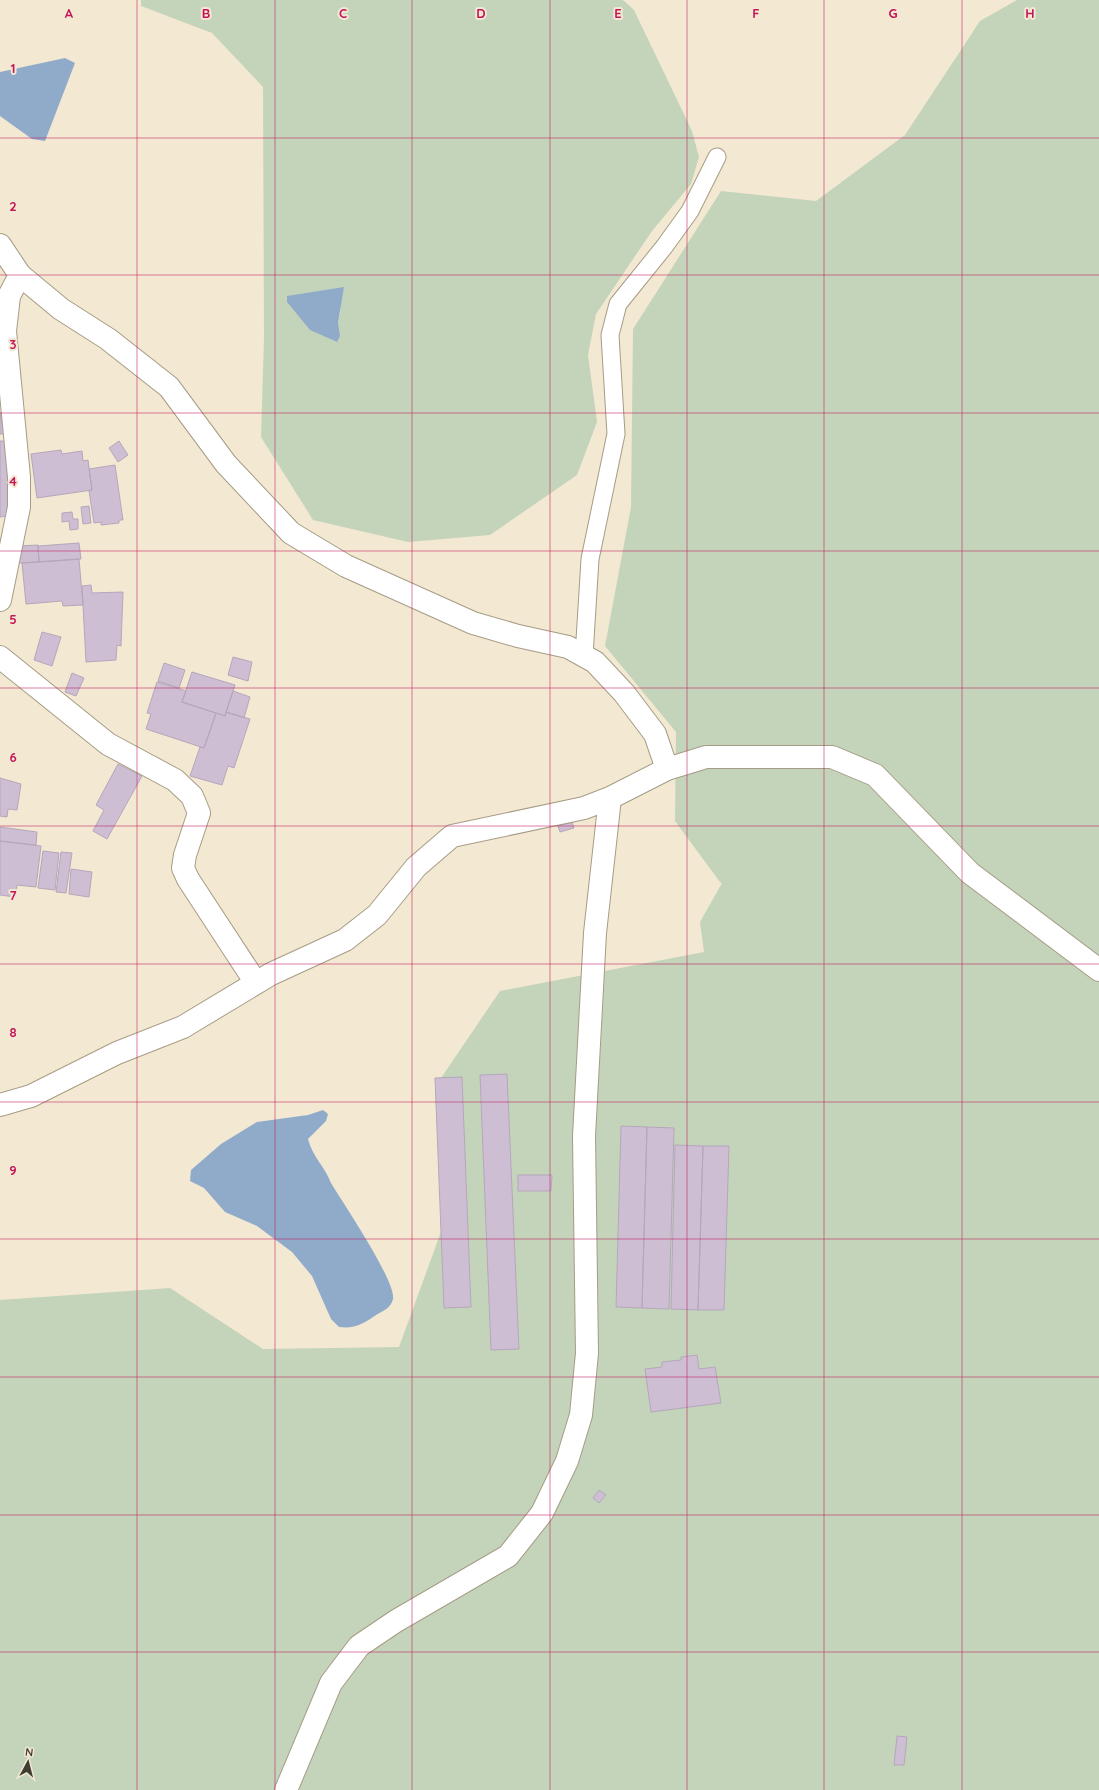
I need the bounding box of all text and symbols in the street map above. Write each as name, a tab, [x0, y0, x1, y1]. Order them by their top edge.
text: A	[65, 5, 74, 21]
text: B	[202, 5, 210, 21]
text: C	[339, 5, 347, 21]
text: D	[476, 5, 486, 21]
text: E	[614, 5, 622, 21]
text: F	[752, 5, 760, 21]
text: G	[888, 5, 898, 21]
text: H	[1025, 5, 1035, 21]
text: 1	[10, 60, 16, 76]
text: 2	[9, 198, 17, 214]
text: 3	[10, 336, 17, 352]
text: 4	[9, 473, 17, 489]
text: 5	[9, 611, 17, 627]
text: 6	[9, 749, 17, 765]
text: 7	[9, 887, 17, 903]
text: 8	[9, 1024, 17, 1040]
text: 9	[9, 1162, 17, 1178]
north arrow	[8, 1742, 48, 1782]
text: N	[24, 1745, 34, 1760]

